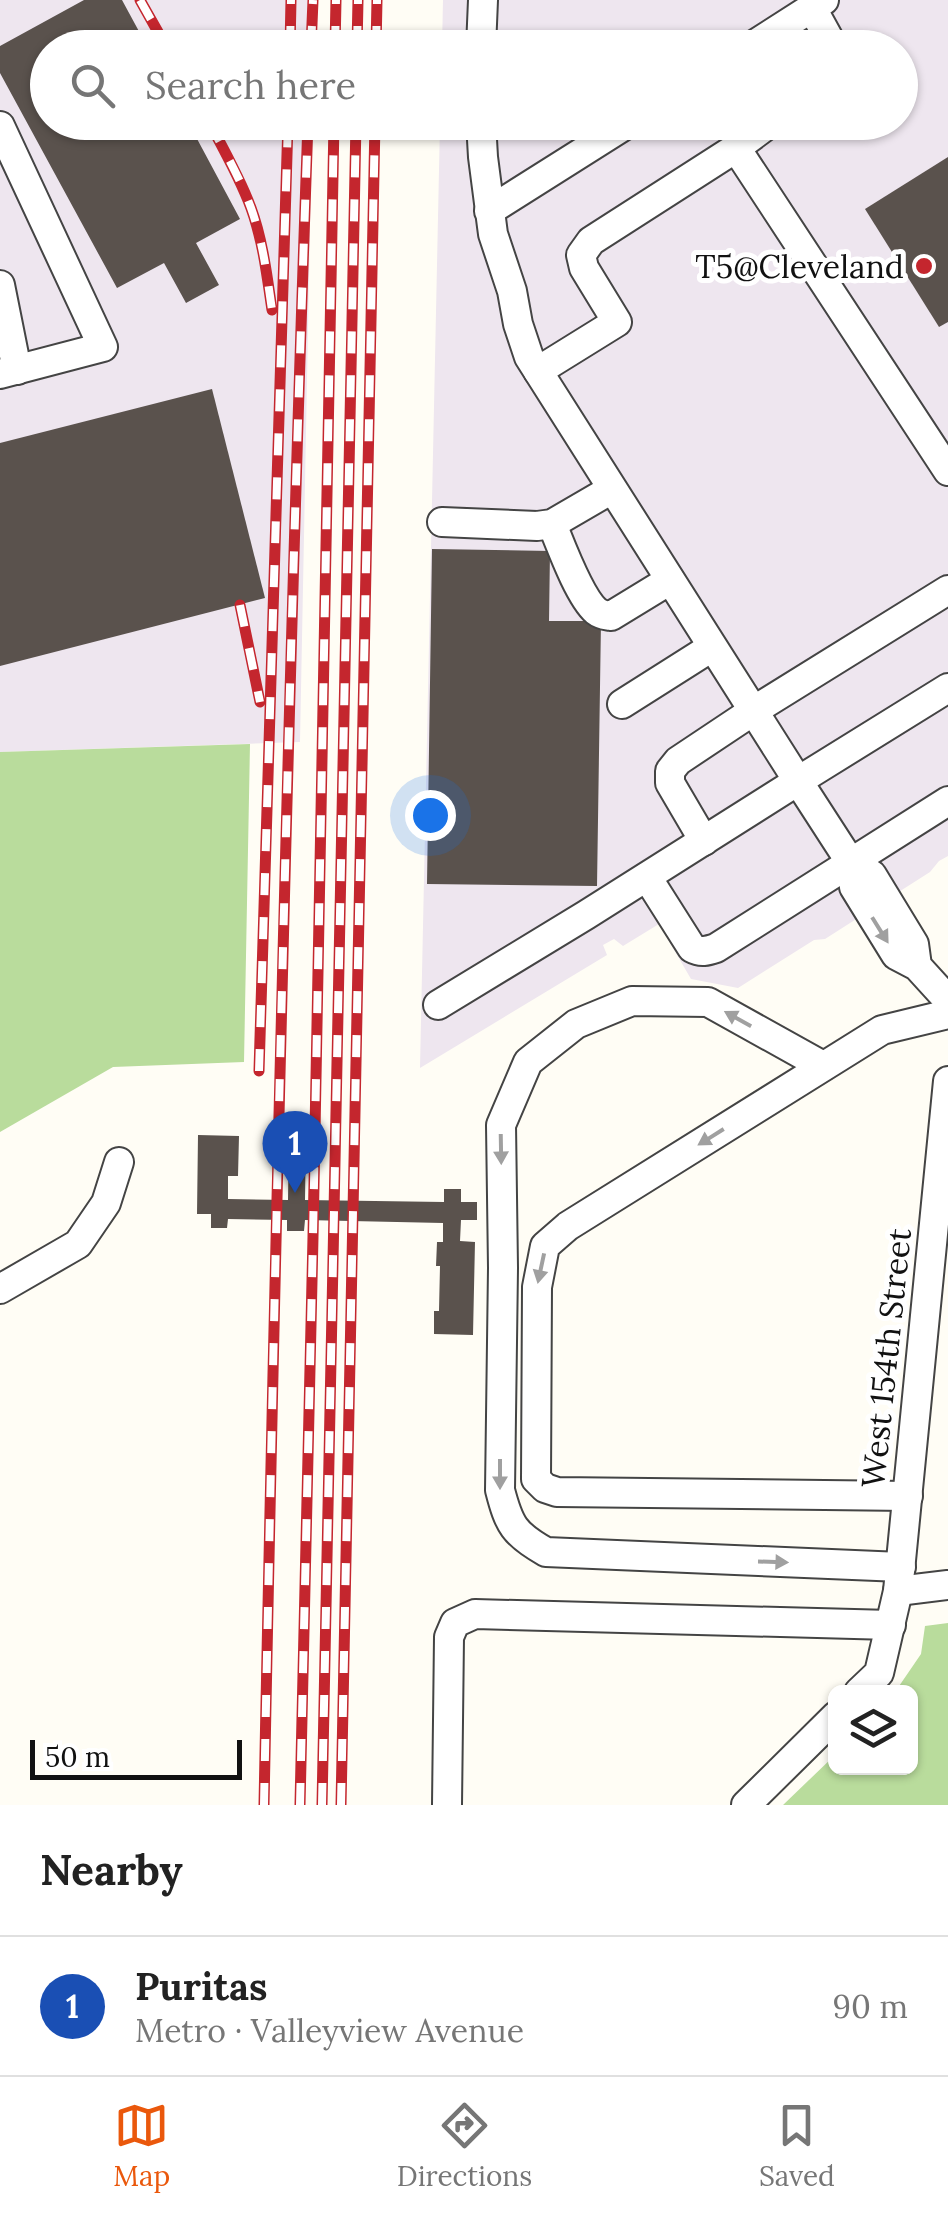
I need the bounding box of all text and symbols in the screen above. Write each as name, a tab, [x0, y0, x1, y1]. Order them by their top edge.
search box	[30, 30, 918, 140]
icon: search	[65, 58, 120, 113]
text: Search here	[145, 61, 356, 109]
place label: T5@Cleveland	[695, 246, 904, 287]
marker: T5@Cleveland	[913, 255, 935, 277]
your location	[405, 790, 456, 841]
one-way arrow	[871, 916, 889, 944]
one-way arrow	[724, 1010, 752, 1028]
pin: 1	[262, 1110, 328, 1193]
one-way arrow	[697, 1127, 725, 1145]
one-way arrow	[493, 1134, 509, 1166]
street label: West 154th Street	[852, 1226, 920, 1490]
one-way arrow	[532, 1253, 548, 1284]
one-way arrow	[493, 1458, 509, 1490]
one-way arrow	[758, 1554, 790, 1570]
map controls	[828, 1685, 918, 1775]
button: layers	[828, 1685, 918, 1775]
scale bar	[30, 1735, 242, 1780]
text: 50 m	[45, 1739, 110, 1775]
text: Nearby	[40, 1843, 183, 1897]
text: Puritas	[135, 1962, 267, 2010]
text: 1	[66, 1986, 79, 2027]
text: 90 m	[833, 1986, 908, 2027]
text: Metro · Valleyview Avenue	[135, 2010, 524, 2051]
tab: Map	[113, 2098, 170, 2194]
tab: Directions	[397, 2098, 532, 2194]
tab: Saved	[759, 2098, 835, 2194]

